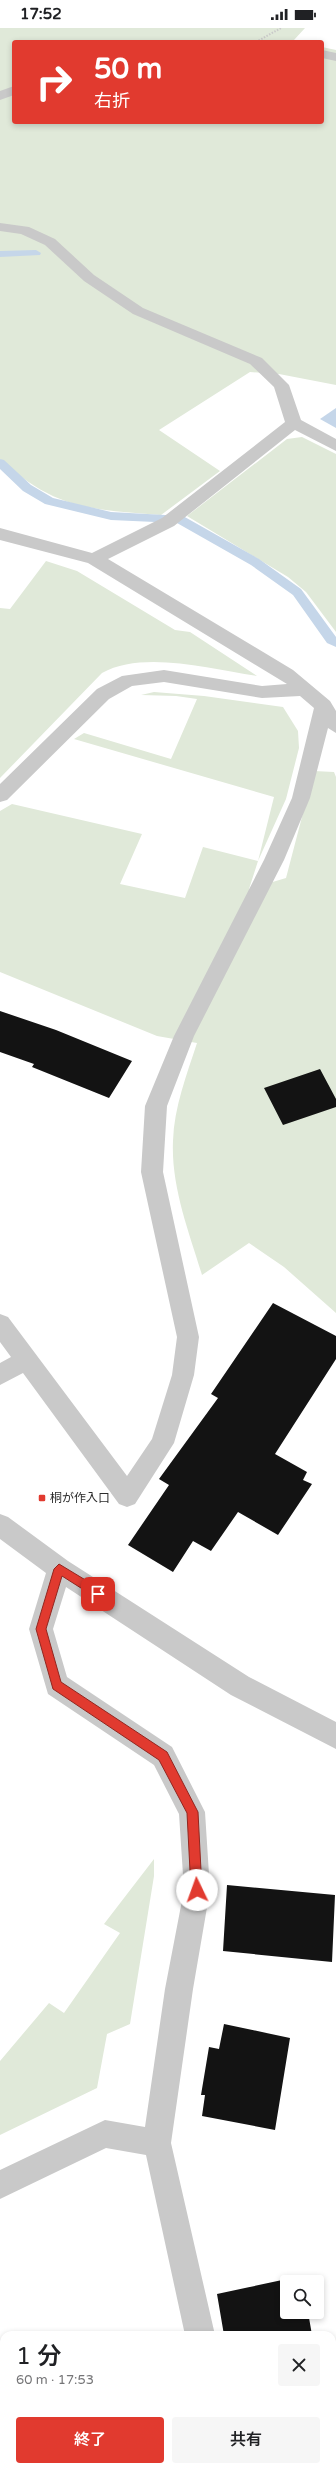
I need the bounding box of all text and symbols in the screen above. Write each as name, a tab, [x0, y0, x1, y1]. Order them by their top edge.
text: 17:52	[20, 5, 62, 23]
text: 50 m	[94, 52, 162, 86]
icon: right	[28, 56, 80, 108]
text: 右折	[94, 90, 130, 112]
place label: 桐が作入口	[50, 1491, 110, 1505]
marker: 桐が作入口	[37, 1493, 47, 1503]
pin	[81, 1577, 115, 1611]
icon: arrive	[87, 1583, 109, 1605]
position arrow	[176, 1869, 218, 1911]
map controls	[280, 2275, 324, 2319]
button: search	[280, 2275, 324, 2319]
text: 1 分	[16, 2342, 61, 2371]
button: close	[278, 2344, 320, 2386]
text: 60 m · 17:53	[16, 2372, 94, 2388]
button: 終了	[16, 2417, 164, 2463]
button: 共有	[172, 2417, 320, 2463]

